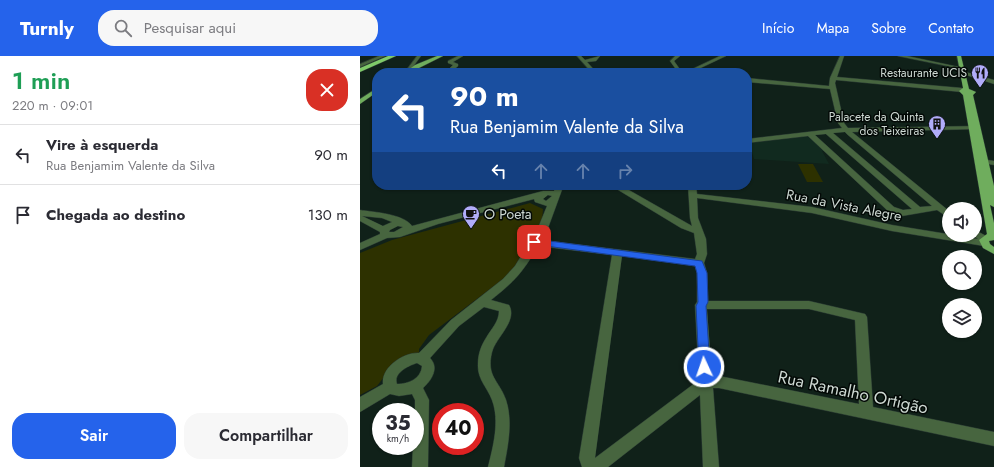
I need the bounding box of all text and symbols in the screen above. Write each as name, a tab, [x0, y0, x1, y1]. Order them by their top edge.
search box	[98, 10, 378, 46]
text: Turnly	[20, 15, 74, 42]
icon: search	[112, 17, 134, 39]
text: Pesquisar aqui	[144, 17, 236, 39]
text: Início	[762, 18, 794, 38]
text: Mapa	[816, 18, 849, 38]
text: Sobre	[871, 18, 906, 38]
text: Contato	[928, 18, 974, 38]
text: 1 min	[12, 63, 70, 98]
restaurant icon: Restaurante UCIS	[970, 63, 990, 88]
place label: Restaurante UCIS	[880, 64, 967, 82]
button: close	[306, 69, 348, 111]
text: 90 m	[450, 76, 519, 117]
icon: left	[384, 84, 436, 136]
text: 220 m · 09:01	[12, 96, 93, 115]
place label: Palacete da Quinta dos Teixeiras	[829, 108, 924, 140]
text: Rua Benjamim Valente da Silva	[450, 114, 684, 140]
building icon: Palacete da Quinta dos Teixeiras	[927, 114, 947, 139]
text: Vire à esquerda	[46, 134, 158, 156]
icon: left	[12, 144, 34, 166]
text: 90 m	[314, 144, 348, 166]
text: Rua Benjamim Valente da Silva	[46, 156, 215, 175]
icon: left	[488, 160, 510, 182]
icon: ahead	[530, 160, 552, 182]
icon: ahead	[572, 160, 594, 182]
icon: right	[614, 160, 636, 182]
street label: Rua da Vista Alegre	[785, 184, 903, 226]
map controls	[942, 202, 982, 338]
button: sound	[942, 202, 982, 242]
icon: arrive	[12, 204, 34, 226]
text: Chegada ao destino	[46, 204, 185, 226]
text: 130 m	[308, 204, 348, 226]
cafe icon: O Poeta	[461, 204, 481, 229]
place label: O Poeta	[484, 204, 531, 224]
pin	[517, 225, 551, 259]
icon: arrive	[523, 231, 545, 253]
button: search	[942, 250, 982, 290]
button: layers	[942, 298, 982, 338]
position arrow	[683, 346, 725, 388]
street label: Rua Ramalho Ortigão	[776, 364, 930, 420]
speed limit sign: 40	[432, 403, 484, 455]
text: 35	[385, 409, 411, 438]
button: Sair	[12, 413, 176, 459]
button: Compartilhar	[184, 413, 348, 459]
text: km/h	[387, 431, 409, 446]

